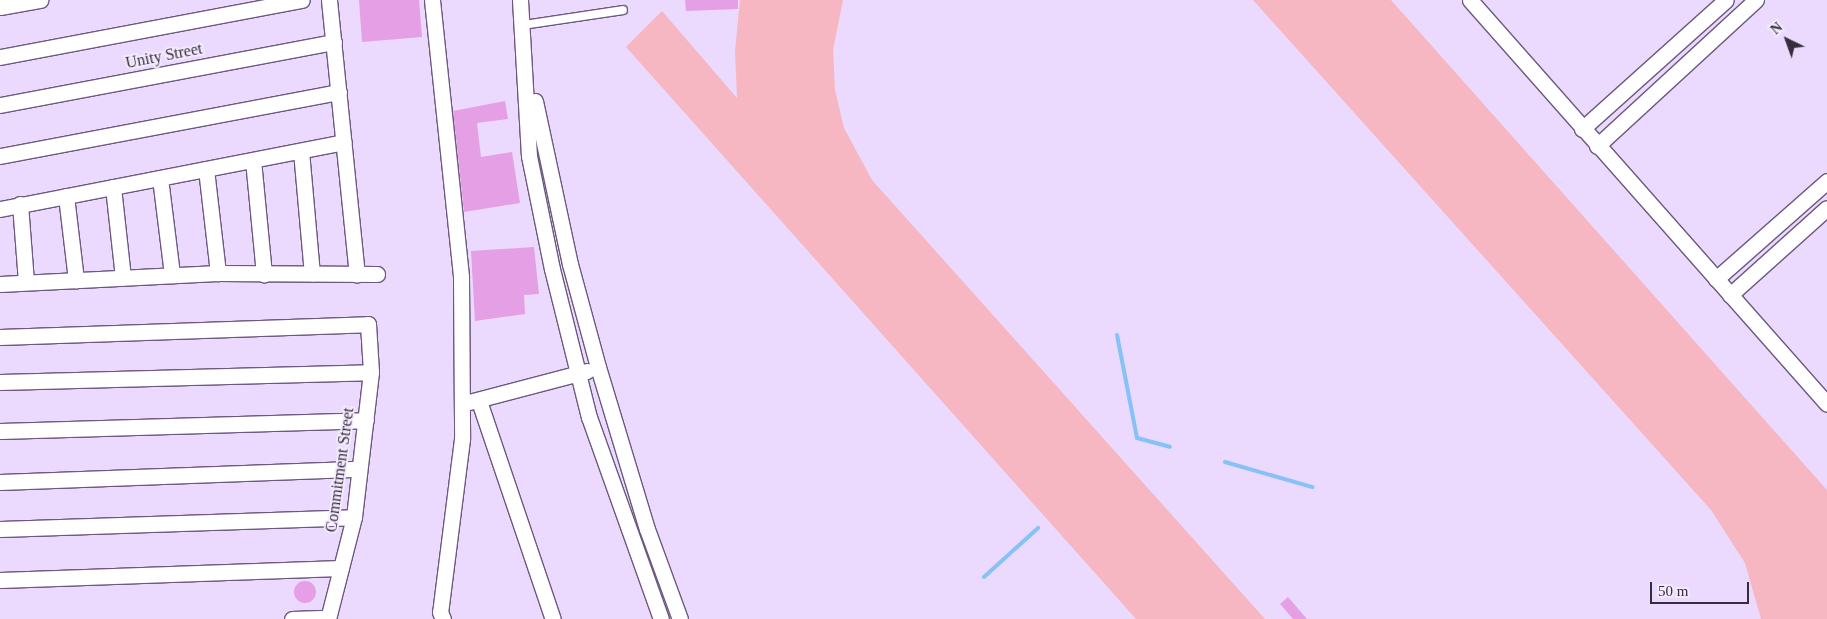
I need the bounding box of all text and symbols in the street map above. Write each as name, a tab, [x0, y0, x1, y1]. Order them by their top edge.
north arrow	[1762, 15, 1812, 65]
text: N	[1768, 20, 1785, 37]
street label: Unity Street	[124, 39, 204, 73]
street label: Commitment Street	[322, 406, 358, 534]
scale bar	[1652, 572, 1751, 604]
text: 50 m	[1658, 583, 1688, 599]

